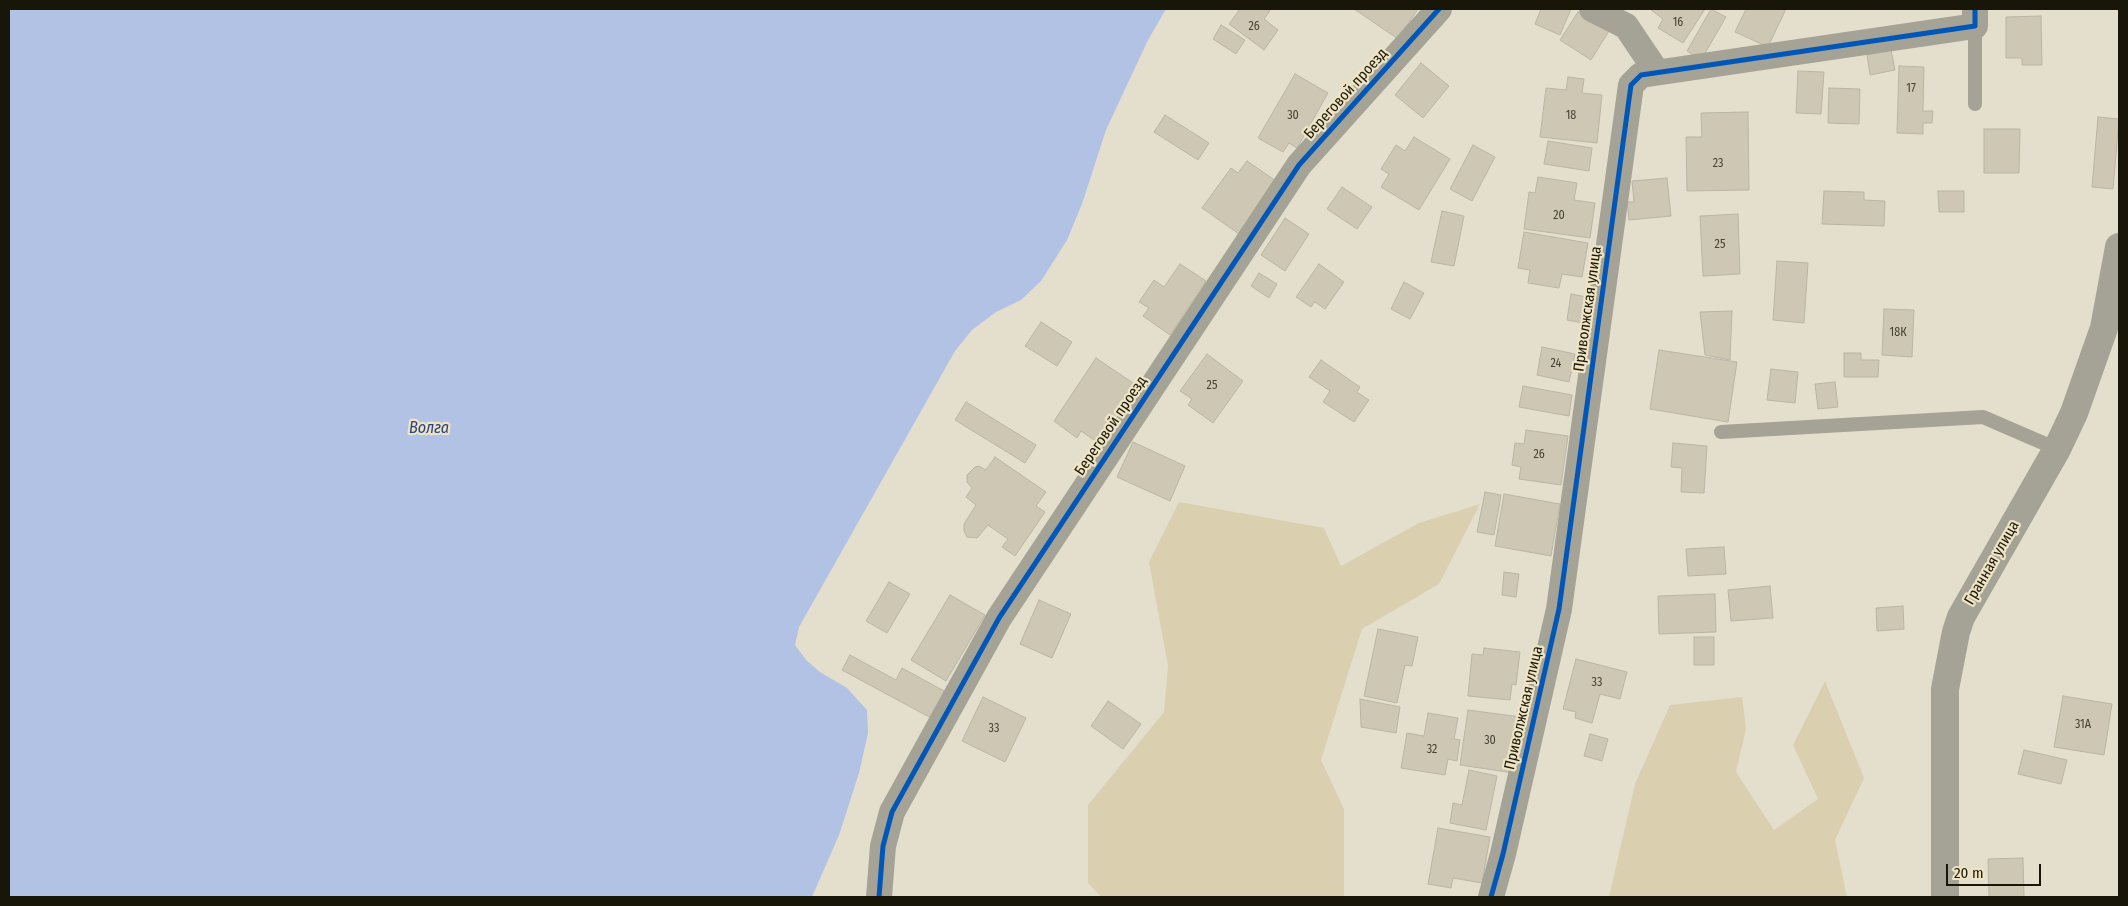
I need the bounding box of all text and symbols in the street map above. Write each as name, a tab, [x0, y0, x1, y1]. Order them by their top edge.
house number: 16	[1673, 16, 1683, 30]
house number: 26	[1248, 20, 1260, 34]
street label: Береговой проезд	[1301, 45, 1391, 143]
house number: 17	[1906, 82, 1916, 96]
house number: 30	[1287, 109, 1299, 123]
house number: 18	[1566, 109, 1576, 123]
house number: 23	[1713, 157, 1723, 171]
house number: 20	[1553, 209, 1565, 223]
house number: 25	[1715, 238, 1725, 252]
street label: Приволжская улица	[1570, 245, 1606, 373]
house number: 18К	[1889, 326, 1907, 340]
house number: 24	[1551, 357, 1561, 371]
street label: Береговой проезд	[1071, 373, 1151, 479]
house number: 25	[1207, 379, 1217, 393]
water label: Волга	[409, 419, 449, 439]
house number: 26	[1533, 448, 1545, 462]
street label: Гранная улица	[1961, 518, 2023, 608]
street label: Приволжская улица	[1501, 644, 1547, 772]
house number: 33	[1592, 676, 1602, 690]
house number: 31А	[2075, 718, 2091, 732]
house number: 33	[989, 722, 999, 736]
house number: 30	[1484, 734, 1496, 748]
house number: 32	[1427, 743, 1437, 757]
scale bar	[1948, 854, 2043, 886]
text: 20 m	[1954, 864, 1984, 882]

